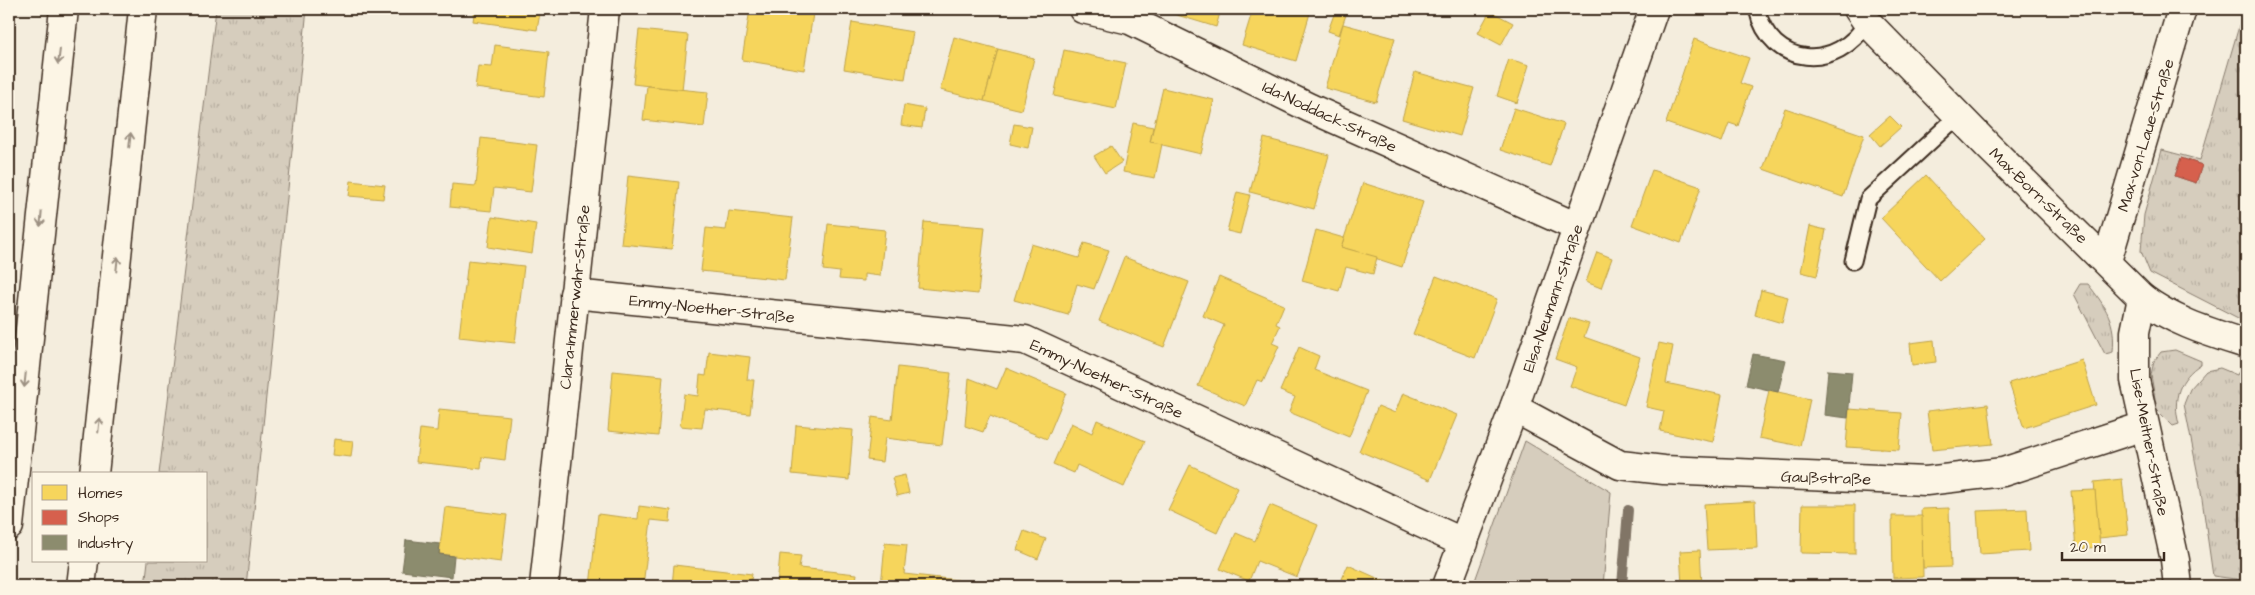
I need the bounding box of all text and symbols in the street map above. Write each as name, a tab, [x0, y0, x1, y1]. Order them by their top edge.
one-way arrow	[54, 49, 64, 65]
street label: Max-von-Laue-Straße	[2112, 56, 2180, 214]
street label: Ida-Noddack-Straße	[1259, 76, 1401, 158]
one-way arrow	[125, 132, 135, 148]
street label: Max-Born-Straße	[1984, 143, 2093, 249]
street label: Clara-Immerwahr-Straße	[554, 203, 596, 390]
one-way arrow	[36, 210, 46, 226]
street label: Elsa-Neumann-Straße	[1517, 221, 1589, 375]
one-way arrow	[112, 256, 122, 272]
street label: Emmy-Noether-Straße	[628, 289, 796, 330]
street label: Emmy-Noether-Straße	[1026, 334, 1187, 425]
street label: Lise-Meitner-Straße	[2124, 366, 2174, 518]
one-way arrow	[20, 372, 30, 388]
one-way arrow	[94, 418, 104, 434]
street label: Gaußstraße	[1780, 465, 1872, 491]
legend	[32, 472, 208, 562]
text: Homes	[78, 483, 123, 504]
text: Shops	[78, 507, 120, 528]
scale bar	[2062, 530, 2165, 562]
text: Industry	[78, 533, 133, 555]
text: 20 m	[2070, 537, 2106, 558]

